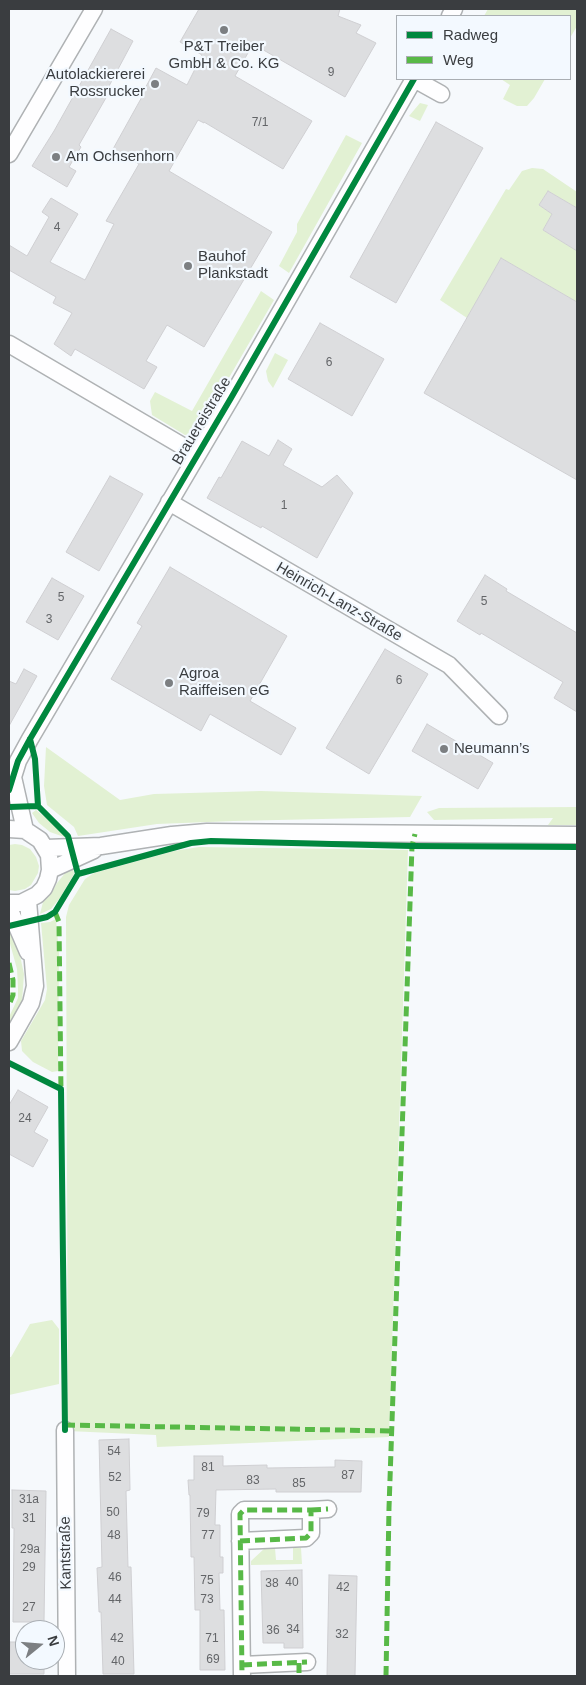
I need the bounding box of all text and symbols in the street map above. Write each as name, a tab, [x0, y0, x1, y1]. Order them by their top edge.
legend	[396, 15, 571, 80]
marker: P&T Treiber GmbH & Co. KG	[218, 24, 230, 36]
text: Radweg	[443, 26, 498, 43]
place label: P&T Treiber GmbH & Co. KG	[169, 38, 279, 73]
text: Weg	[443, 51, 474, 68]
place label: Autolackiererei Rossrucker	[46, 66, 145, 101]
house number: 9	[328, 66, 334, 80]
marker: Autolackiererei Rossrucker	[149, 78, 161, 90]
house number: 7/1	[252, 116, 268, 130]
place label: Am Ochsenhorn	[66, 148, 174, 166]
marker: Am Ochsenhorn	[50, 151, 62, 163]
house number: 4	[54, 221, 60, 235]
place label: Bauhof Plankstadt	[198, 248, 268, 283]
marker: Bauhof Plankstadt	[182, 260, 194, 272]
house number: 6	[326, 356, 332, 370]
street label: Brauereistraße	[169, 374, 235, 468]
house number: 1	[281, 499, 287, 513]
street label: Heinrich-Lanz-Straße	[273, 559, 405, 645]
house number: 5	[58, 591, 64, 605]
house number: 5	[481, 595, 487, 609]
house number: 3	[46, 613, 52, 627]
place label: Agroa Raiffeisen eG	[179, 665, 270, 700]
house number: 6	[396, 674, 402, 688]
marker: Agroa Raiffeisen eG	[163, 677, 175, 689]
place label: Neumann’s	[454, 740, 530, 758]
marker: Neumann’s	[438, 743, 450, 755]
house number: 24	[18, 1112, 32, 1126]
house number: 54	[107, 1445, 121, 1459]
house number: 81	[201, 1461, 215, 1475]
house number: 87	[341, 1469, 355, 1483]
house number: 52	[108, 1471, 122, 1485]
house number: 83	[246, 1474, 260, 1488]
house number: 85	[292, 1477, 306, 1491]
house number: 31a	[19, 1493, 39, 1507]
house number: 50	[106, 1506, 120, 1520]
house number: 79	[196, 1507, 210, 1521]
house number: 31	[22, 1512, 36, 1526]
street label: Kantstraße	[56, 1516, 76, 1590]
house number: 48	[107, 1529, 121, 1543]
house number: 77	[201, 1529, 215, 1543]
house number: 29a	[20, 1543, 40, 1557]
house number: 29	[22, 1561, 36, 1575]
house number: 46	[108, 1571, 122, 1585]
house number: 75	[200, 1574, 214, 1588]
house number: 40	[285, 1576, 299, 1590]
house number: 38	[265, 1577, 279, 1591]
house number: 42	[336, 1581, 350, 1595]
house number: 44	[108, 1593, 122, 1607]
house number: 73	[200, 1593, 214, 1607]
house number: 27	[22, 1601, 36, 1615]
north arrow	[15, 1620, 65, 1670]
house number: 34	[286, 1623, 300, 1637]
house number: 36	[266, 1624, 280, 1638]
house number: 32	[335, 1628, 349, 1642]
house number: 42	[110, 1632, 124, 1646]
house number: 71	[205, 1632, 219, 1646]
text: N	[44, 1634, 63, 1648]
house number: 69	[206, 1653, 220, 1667]
house number: 40	[111, 1655, 125, 1669]

